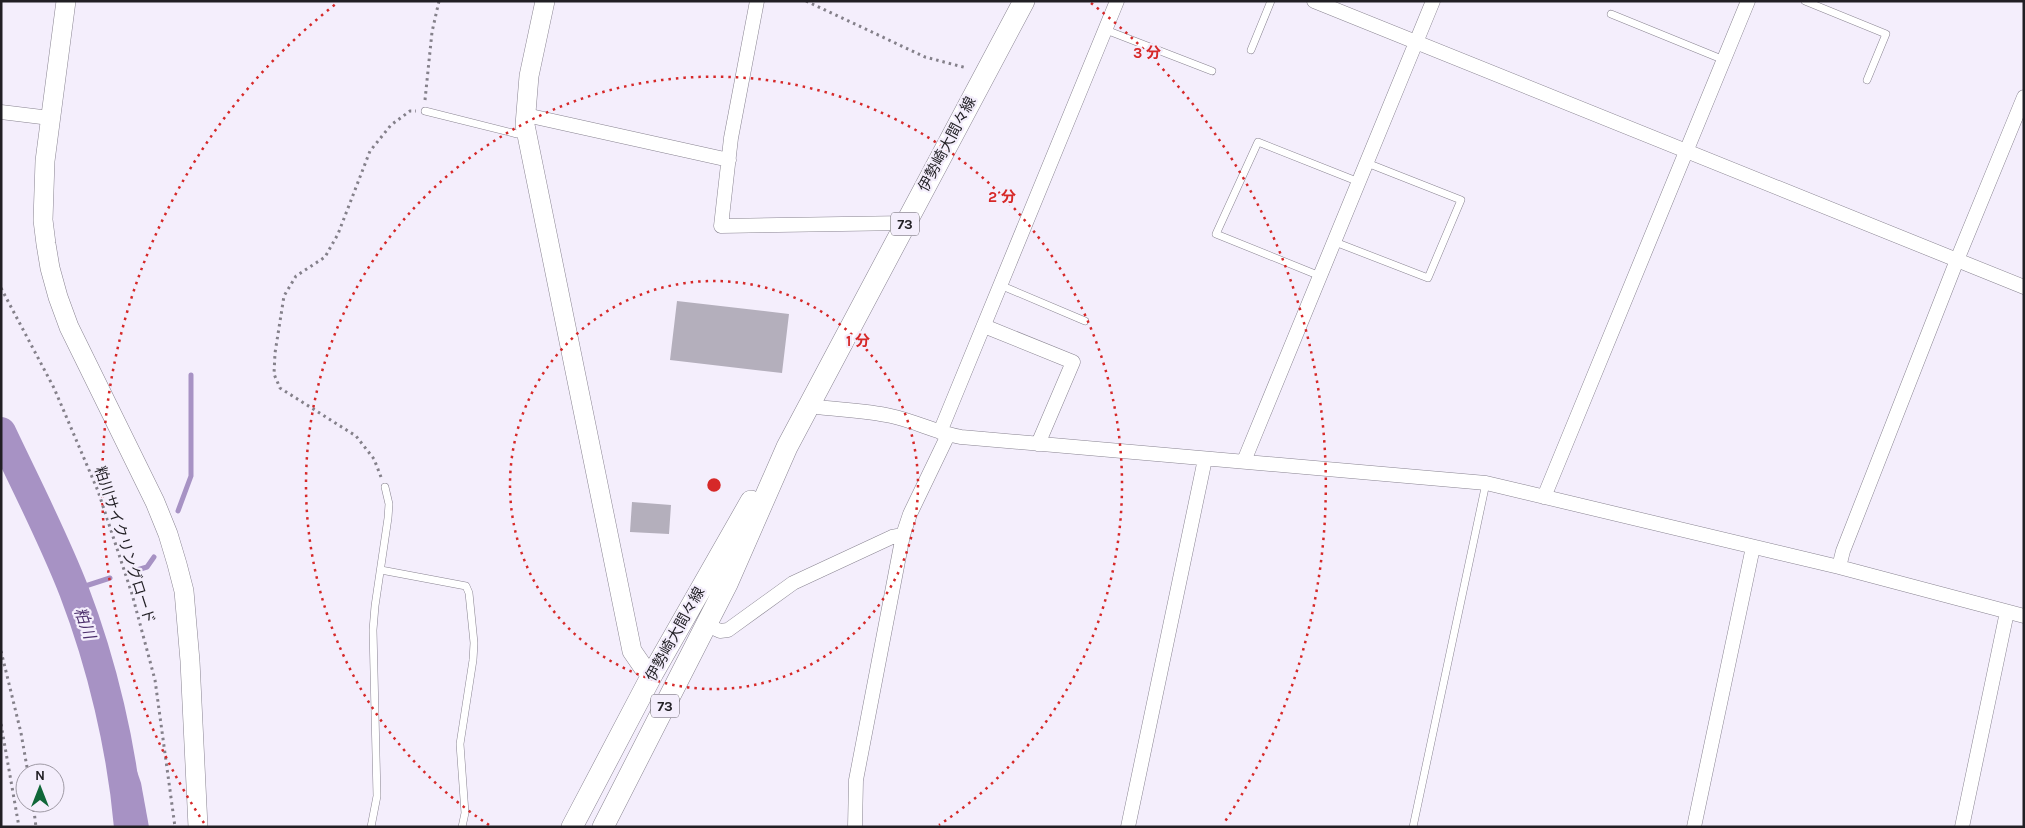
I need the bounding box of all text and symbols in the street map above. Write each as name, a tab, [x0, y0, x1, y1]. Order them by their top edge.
text: 3 分	[1133, 44, 1161, 62]
street label: 伊勢崎大間々線	[914, 93, 980, 195]
text: 2 分	[988, 188, 1016, 206]
road number: 73	[891, 212, 919, 235]
text: 1 分	[846, 332, 870, 350]
street label: 粕川サイクリングロード	[91, 464, 159, 626]
centre of rings	[705, 476, 723, 494]
street label: 伊勢崎大間々線	[642, 584, 708, 684]
water label: 粕川	[71, 605, 100, 643]
road number: 73	[651, 694, 679, 718]
north arrow	[15, 763, 65, 813]
text: N	[35, 767, 45, 784]

